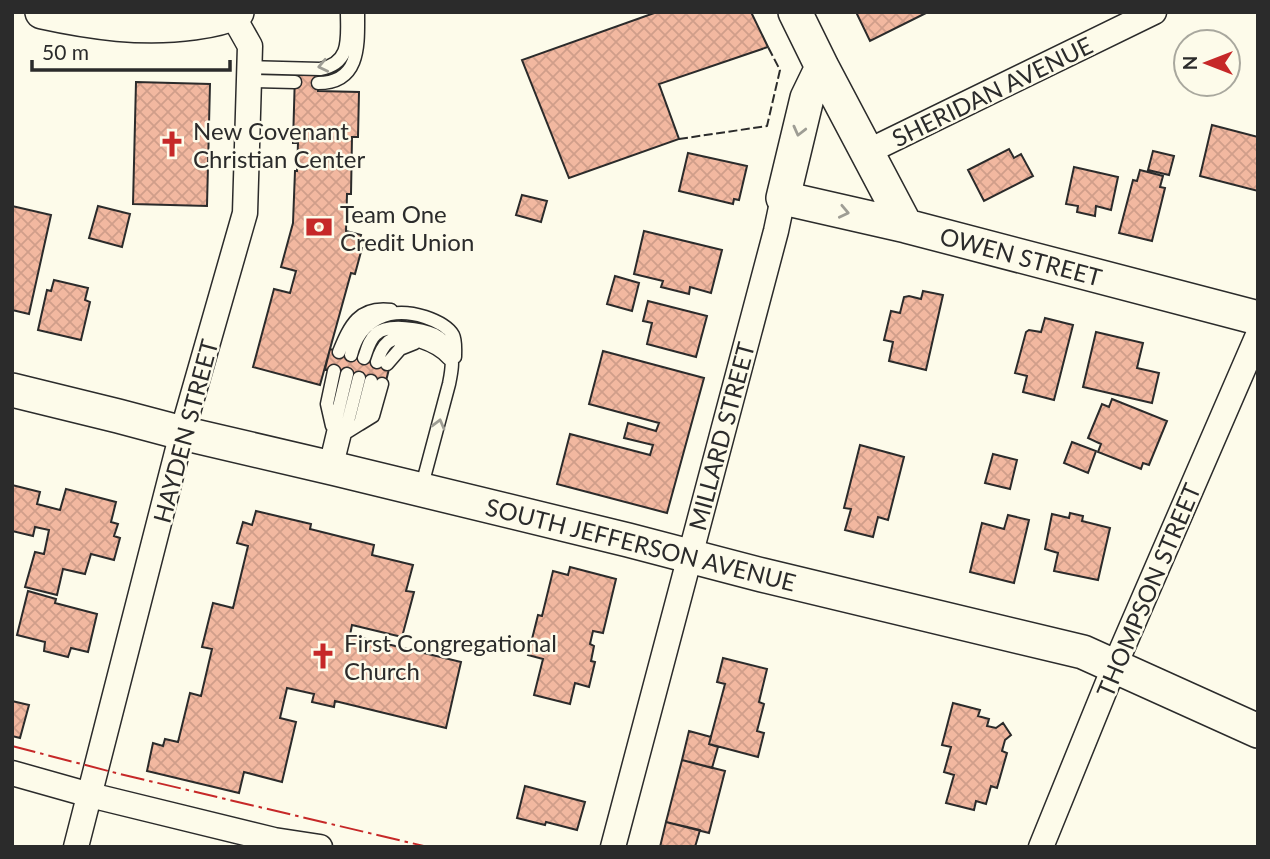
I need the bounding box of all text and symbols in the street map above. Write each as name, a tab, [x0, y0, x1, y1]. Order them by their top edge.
scale bar	[32, 28, 229, 72]
north arrow	[1172, 28, 1242, 98]
street label: SHERIDAN AVENUE	[887, 30, 1097, 152]
text: 50 m	[42, 39, 89, 64]
text: N	[1178, 56, 1201, 70]
one-way arrow	[317, 58, 329, 73]
place label: New Covenant Christian Center	[193, 116, 365, 173]
one-way arrow	[793, 125, 807, 137]
church icon: New Covenant Christian Center	[157, 129, 187, 159]
place label: Team One Credit Union	[340, 199, 474, 256]
one-way arrow	[838, 204, 850, 218]
bank icon: Team One Credit Union	[304, 212, 334, 242]
street label: OWEN STREET	[937, 220, 1105, 292]
street label: HAYDEN STREET	[147, 336, 223, 526]
street label: MILLARD STREET	[682, 339, 760, 533]
one-way arrow	[430, 418, 445, 430]
street label: THOMPSON STREET	[1090, 479, 1206, 701]
street label: SOUTH JEFFERSON AVENUE	[483, 491, 799, 597]
place label: First Congregational Church	[344, 628, 557, 685]
church icon: First Congregational Church	[308, 641, 338, 671]

